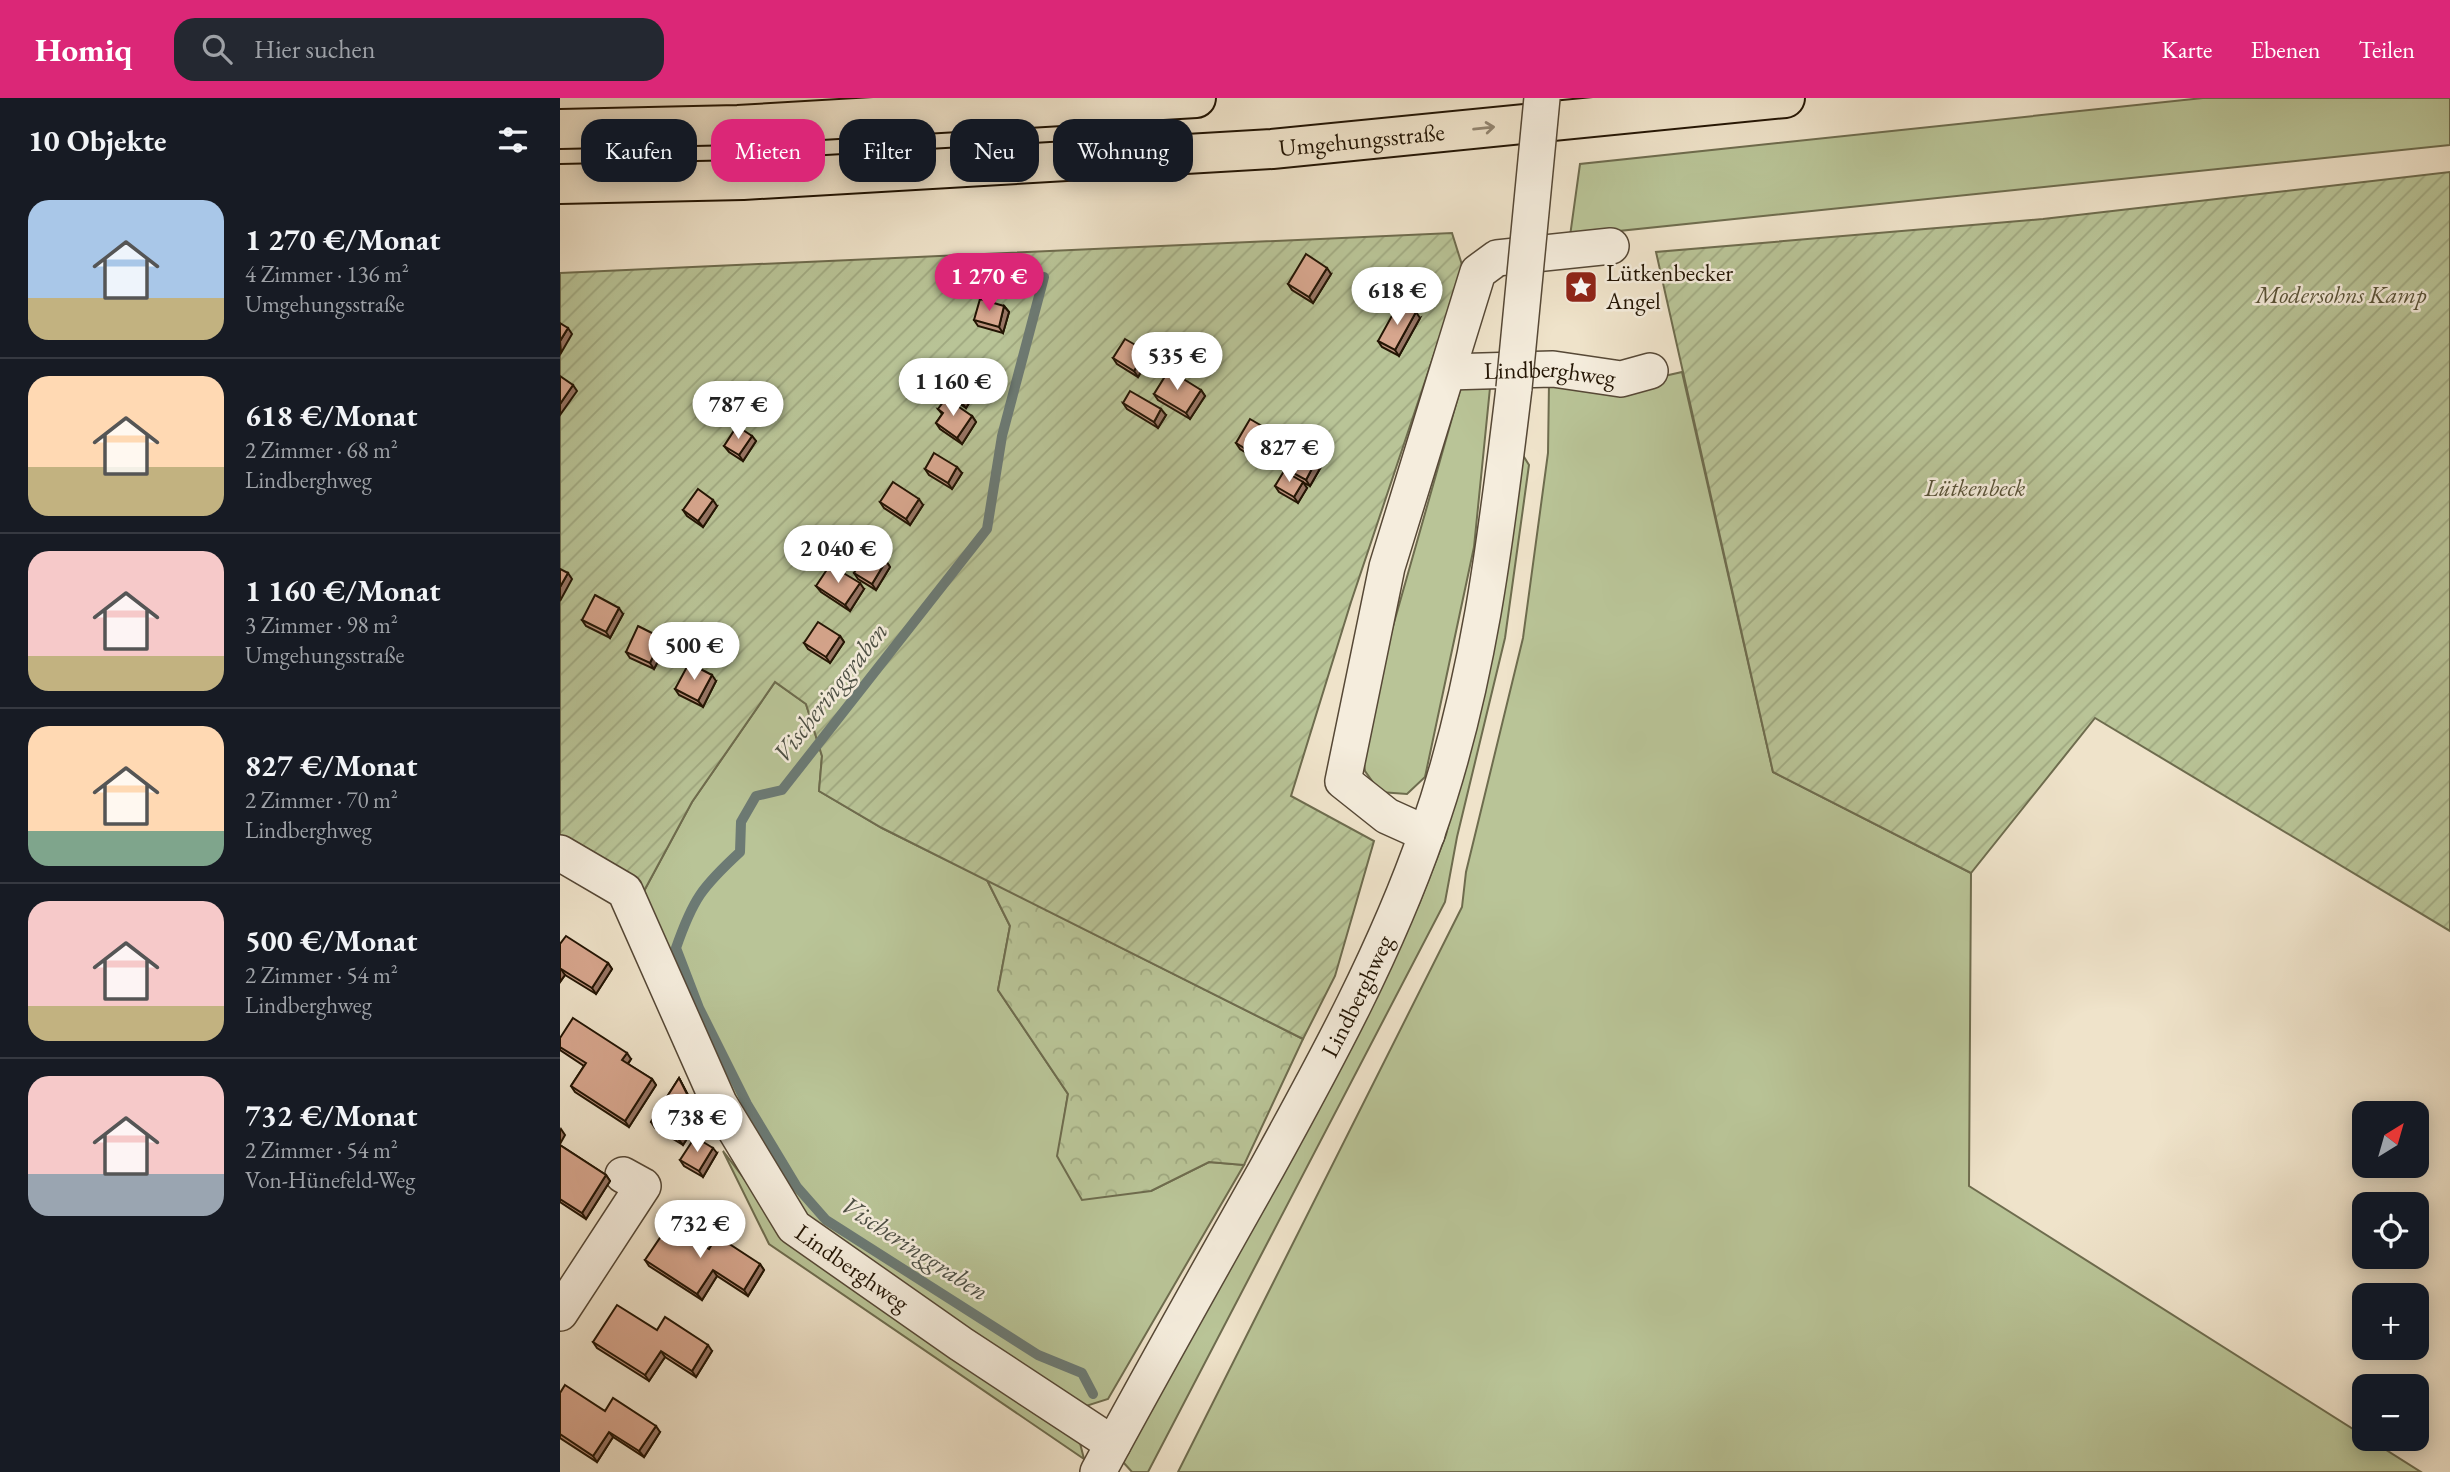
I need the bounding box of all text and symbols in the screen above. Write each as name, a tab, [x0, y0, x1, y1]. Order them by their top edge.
search box	[174, 18, 664, 81]
text: Homiq	[35, 28, 132, 71]
icon: search	[198, 30, 236, 68]
text: Hier suchen	[254, 32, 376, 66]
text: Karte	[2162, 34, 2212, 65]
text: Ebenen	[2250, 34, 2320, 65]
text: Teilen	[2358, 34, 2415, 65]
street label: Umgehungsstraße	[1277, 116, 1446, 163]
chip: Kaufen	[581, 119, 697, 182]
chip: Mieten	[711, 119, 825, 182]
chip: Filter	[839, 119, 936, 182]
chip: Neu	[950, 119, 1039, 182]
chip: Wohnung	[1053, 119, 1193, 182]
text: 10 Objekte	[28, 121, 167, 160]
icon: filters	[494, 121, 532, 159]
one-way arrow	[1472, 121, 1495, 134]
text: 1 270 €/Monat	[245, 220, 440, 259]
icon: home	[84, 228, 168, 312]
pin: 1 270 €	[924, 254, 1054, 313]
place label: Lütkenbecker Angel	[1605, 257, 1733, 316]
text: 4 Zimmer · 136 m²	[245, 259, 409, 289]
text: 1 270 €	[951, 261, 1027, 291]
pin: 618 €	[1348, 268, 1446, 327]
place icon: Lütkenbecker Angel	[1562, 268, 1600, 306]
text: 618 €	[1368, 275, 1426, 305]
park label: Modersohns Kamp	[2253, 279, 2427, 310]
text: Umgehungsstraße	[245, 289, 404, 319]
pin: 535 €	[1128, 332, 1226, 392]
text: 535 €	[1148, 340, 1206, 370]
street label: Lindberghweg	[1483, 353, 1618, 393]
pin: 1 160 €	[888, 358, 1018, 418]
text: 1 160 €	[915, 366, 991, 396]
pin: 787 €	[689, 382, 787, 441]
text: 787 €	[709, 389, 767, 419]
text: 618 €/Monat	[245, 396, 417, 435]
icon: home	[84, 404, 168, 488]
pin: 827 €	[1240, 424, 1338, 484]
text: 827 €	[1260, 432, 1318, 462]
text: 2 Zimmer · 68 m²	[245, 435, 398, 465]
text: Lindberghweg	[245, 465, 372, 495]
park label: Lütkenbeck	[1924, 472, 2026, 503]
pin: 2 040 €	[773, 526, 903, 585]
text: 2 040 €	[800, 533, 876, 563]
text: 1 160 €/Monat	[245, 571, 440, 610]
icon: home	[84, 579, 168, 663]
text: 3 Zimmer · 98 m²	[245, 610, 398, 640]
water label: Vischeringgraben	[765, 615, 895, 769]
pin: 500 €	[645, 622, 743, 682]
text: 500 €	[665, 630, 723, 660]
text: Umgehungsstraße	[245, 640, 404, 670]
text: 827 €/Monat	[245, 746, 417, 785]
icon: home	[84, 754, 168, 838]
text: 2 Zimmer · 70 m²	[245, 785, 398, 815]
text: Lindberghweg	[245, 815, 372, 845]
text: 500 €/Monat	[245, 921, 417, 960]
icon: home	[84, 929, 168, 1013]
street label: Lindberghweg	[1314, 929, 1400, 1062]
text: 2 Zimmer · 54 m²	[245, 960, 398, 990]
text: Lindberghweg	[245, 990, 372, 1020]
pin: 738 €	[648, 1094, 746, 1154]
text: 732 €/Monat	[245, 1096, 417, 1135]
north arrow	[2352, 1101, 2429, 1178]
map controls	[2352, 1101, 2429, 1451]
text: 738 €	[668, 1102, 726, 1132]
icon: home	[84, 1104, 168, 1188]
text: 2 Zimmer · 54 m²	[245, 1135, 398, 1165]
text: Von-Hünefeld-Weg	[245, 1165, 415, 1195]
water label: Vischeringgraben	[835, 1188, 995, 1308]
button: locate	[2352, 1192, 2429, 1269]
pin: 732 €	[651, 1200, 749, 1260]
text: 732 €	[671, 1208, 729, 1238]
street label: Lindberghweg	[789, 1217, 916, 1318]
button: +	[2352, 1283, 2429, 1360]
button: −	[2352, 1374, 2429, 1451]

